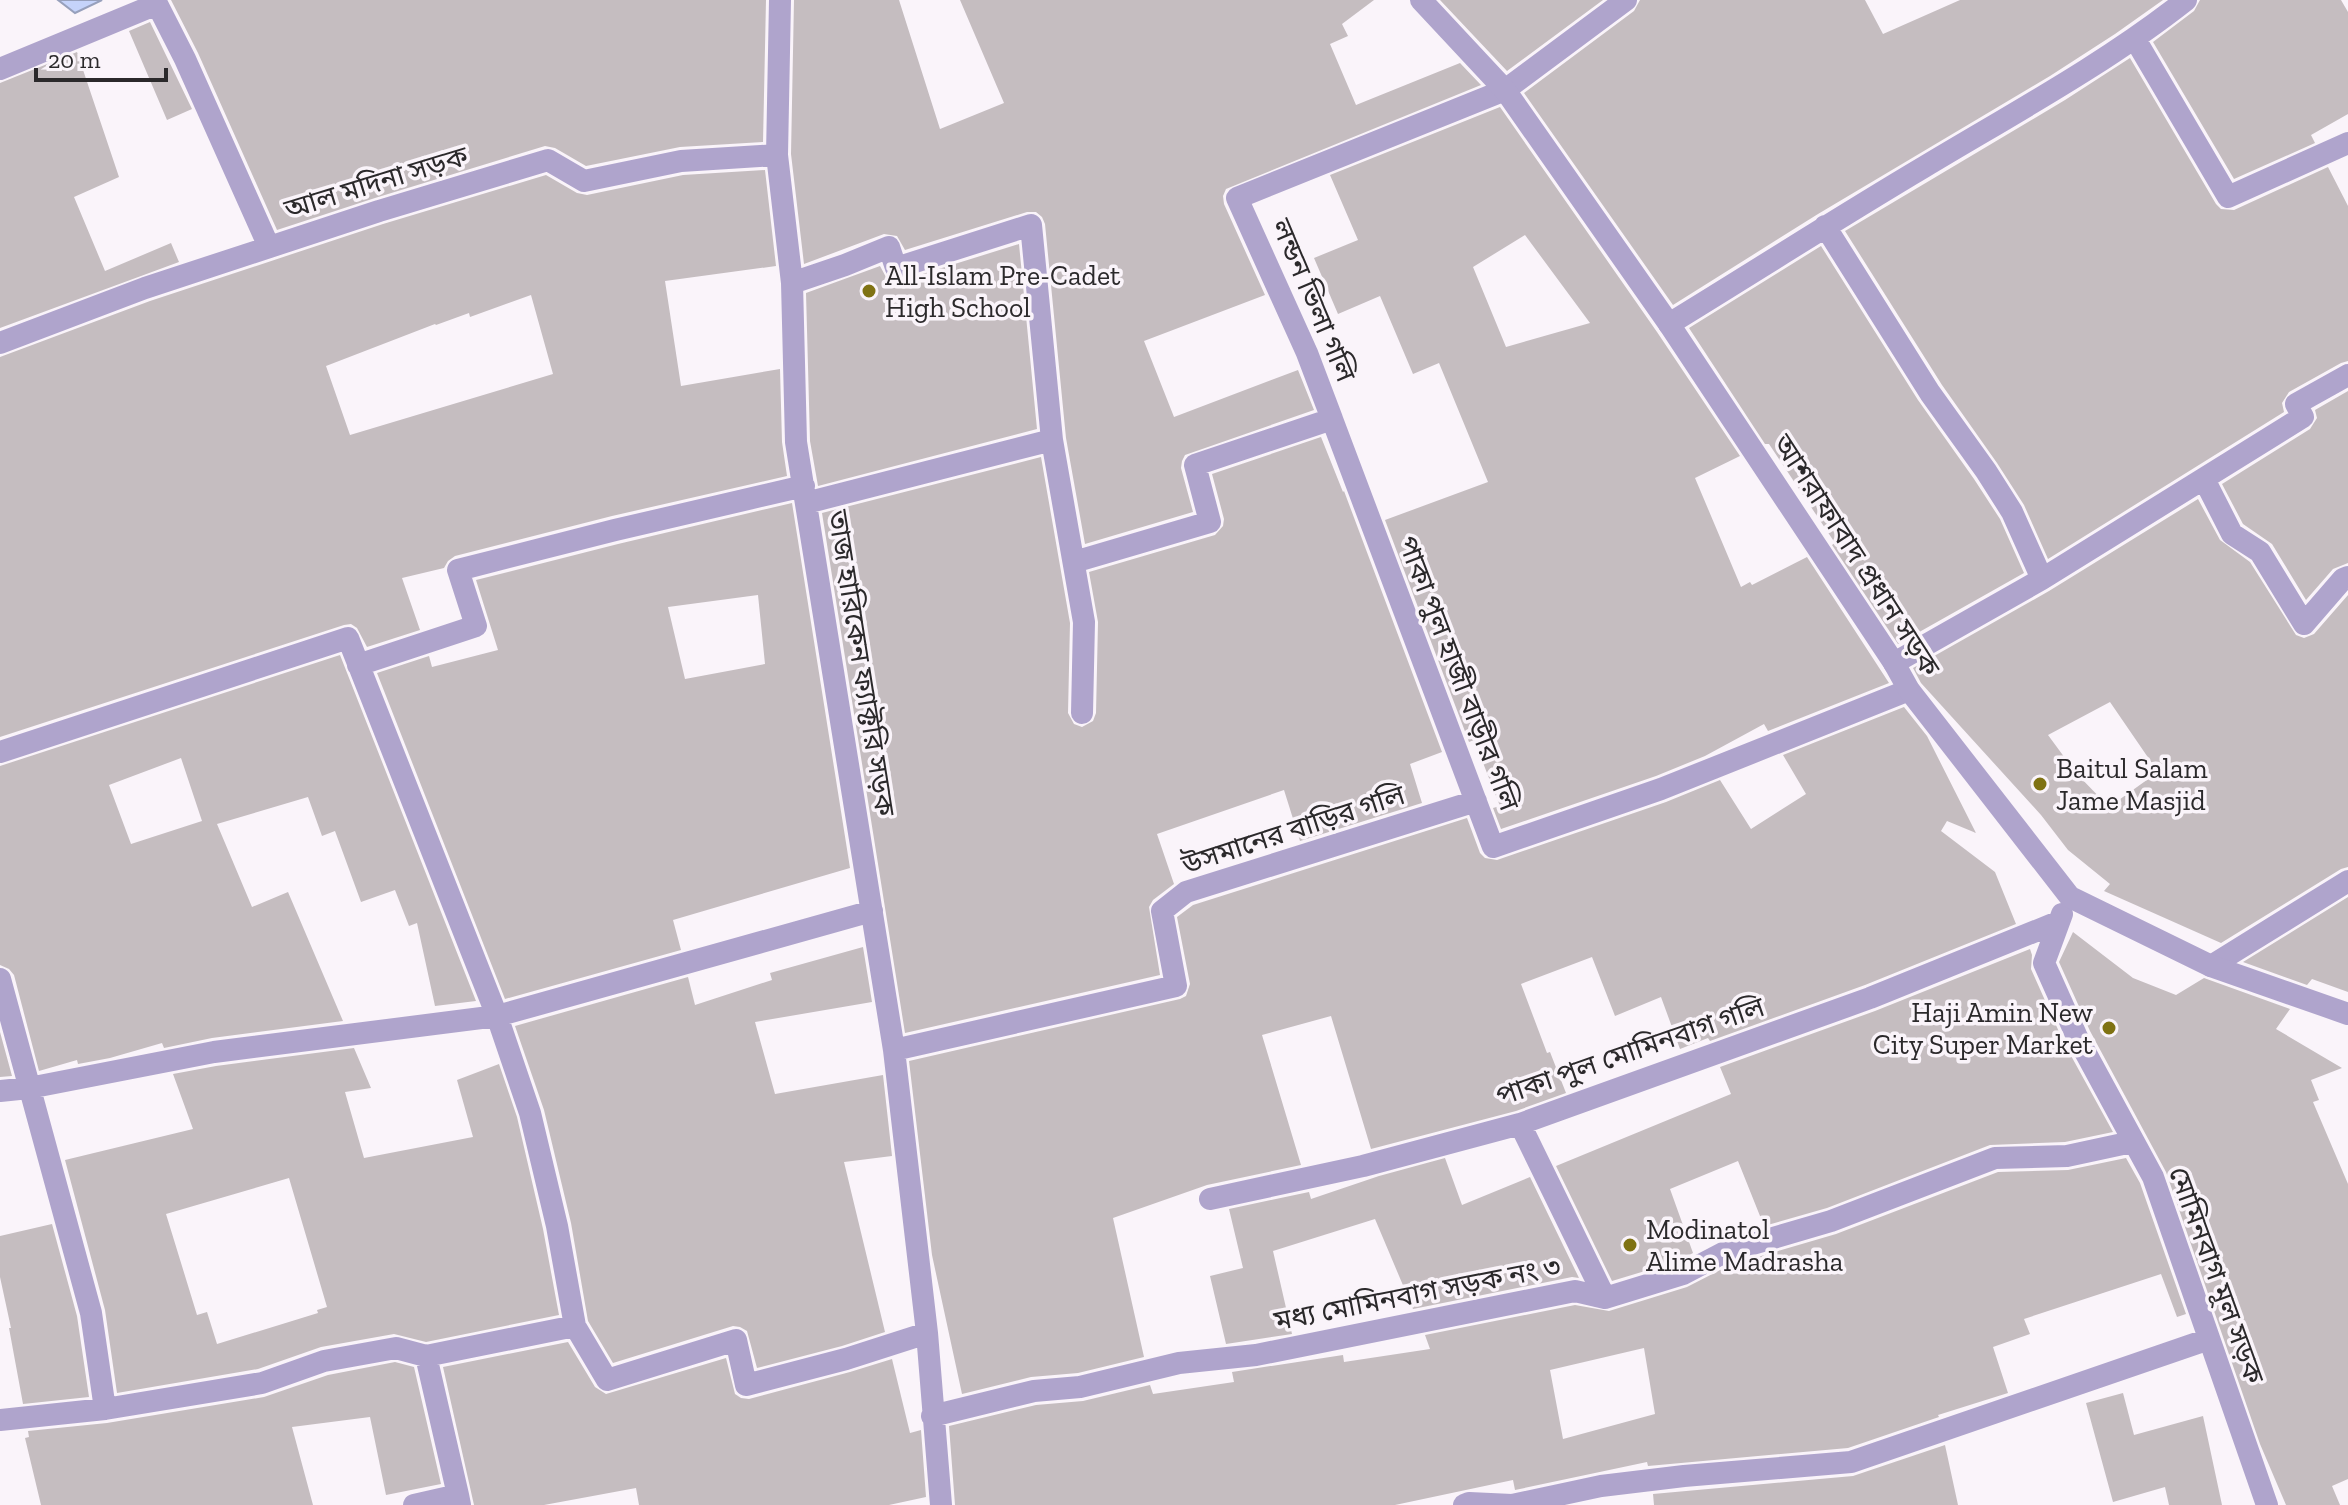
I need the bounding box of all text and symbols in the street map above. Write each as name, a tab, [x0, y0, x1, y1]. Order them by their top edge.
scale bar	[36, 32, 166, 82]
text: 20 m	[48, 45, 101, 74]
street label: আল মদিনা সড়ক	[280, 139, 472, 226]
street label: লন্ডন ভিলা গলি	[1264, 213, 1363, 387]
place label: All-Islam Pre-Cadet High School	[885, 259, 1121, 324]
marker: All-Islam Pre-Cadet High School	[860, 282, 878, 300]
street label: আশরাফাবাদ প্রধান সড়ক	[1766, 428, 1947, 682]
street label: তাজ হারিকেন ফ্যাক্টরি সড়ক	[821, 507, 902, 819]
street label: পাকা পুল হাজী বাড়ীর গলি	[1391, 531, 1526, 816]
place label: Baitul Salam Jame Masjid	[2056, 752, 2208, 817]
marker: Baitul Salam Jame Masjid	[2031, 775, 2049, 793]
street label: উসমানের বাড়ির গলি	[1177, 778, 1409, 881]
street label: পাকা পুল মোমিনবাগ গলি	[1492, 990, 1769, 1113]
place label: Haji Amin New City Super Market	[1873, 996, 2094, 1061]
marker: Haji Amin New City Super Market	[2100, 1019, 2118, 1037]
street label: মোমিনবাগ মূল সড়ক	[2162, 1162, 2271, 1389]
place label: Modinatol Alime Madrasha	[1646, 1213, 1844, 1278]
marker: Modinatol Alime Madrasha	[1621, 1236, 1639, 1254]
street label: মধ্য মোমিনবাগ সড়ক নং ৩	[1270, 1250, 1563, 1338]

